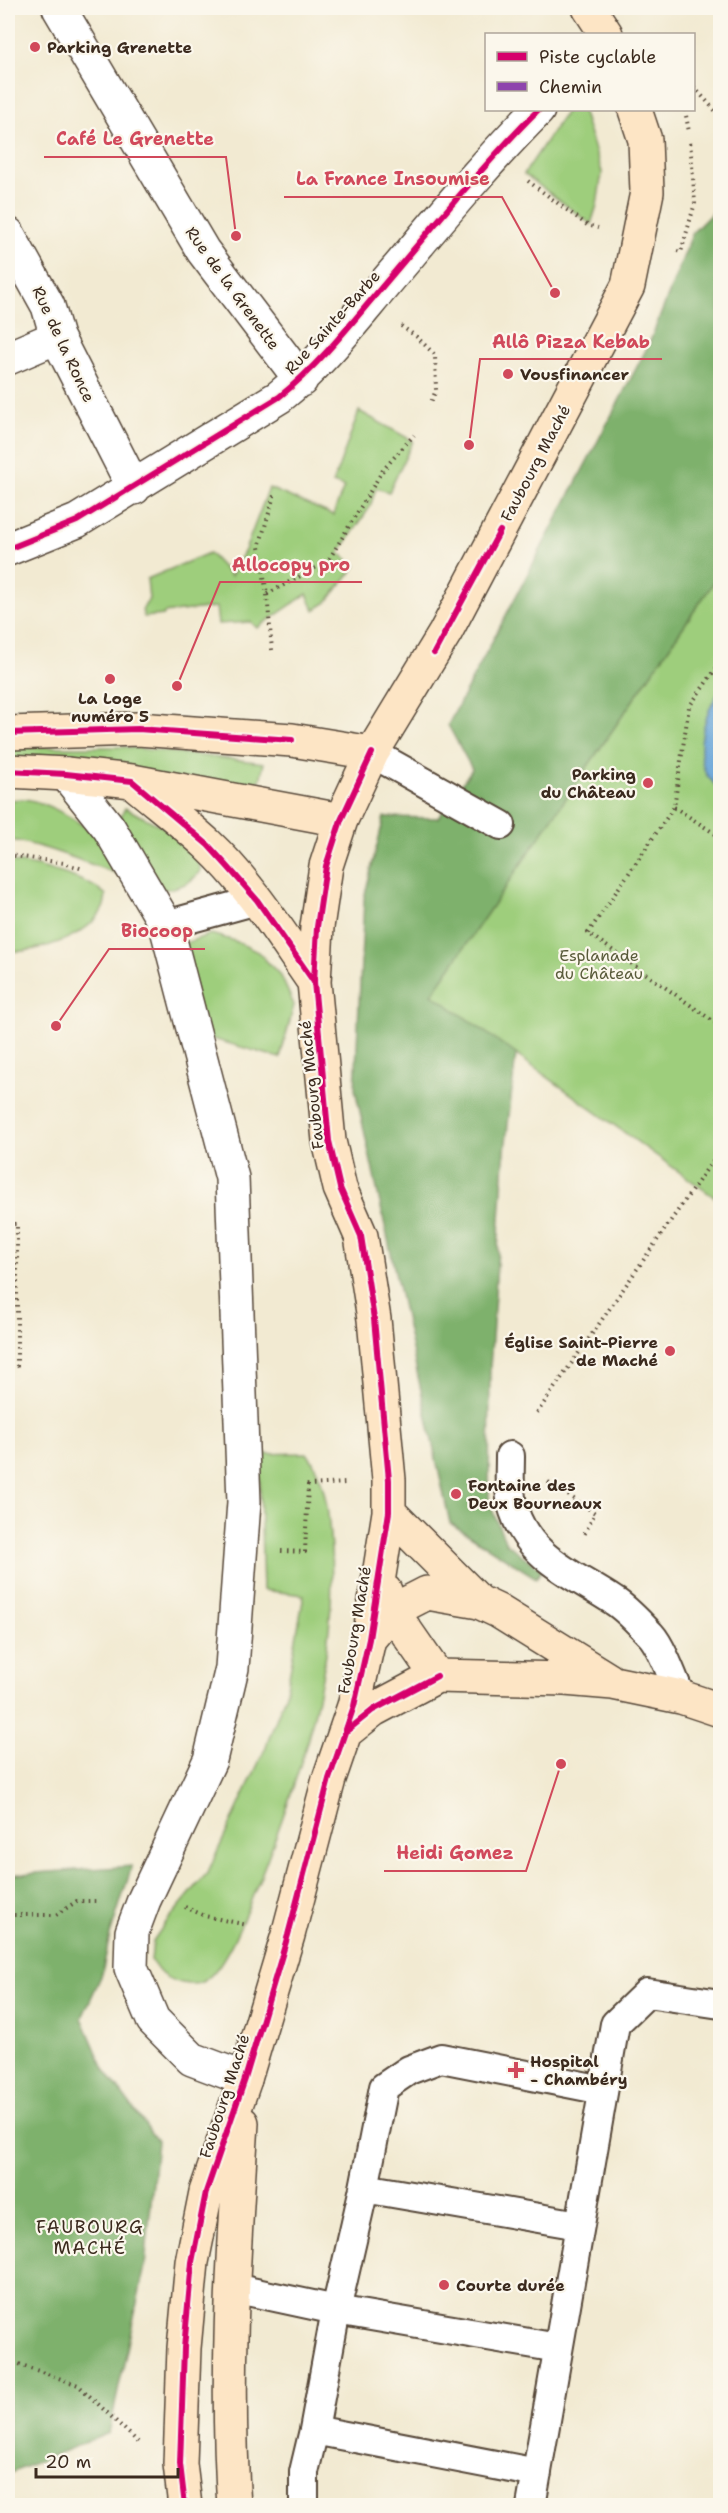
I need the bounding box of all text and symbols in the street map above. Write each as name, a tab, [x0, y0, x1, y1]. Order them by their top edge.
legend	[485, 33, 695, 111]
place label: Parking Grenette	[47, 37, 193, 58]
marker: Parking Grenette	[28, 40, 42, 54]
text: Piste cyclable	[539, 45, 656, 69]
text: Chemin	[539, 75, 602, 99]
callout: Café Le Grenette	[44, 121, 226, 157]
text: Café Le Grenette	[56, 127, 214, 151]
callout: La France Insoumise	[284, 161, 502, 197]
text: La France Insoumise	[296, 167, 490, 191]
street label: Rue de la Grenette	[181, 222, 284, 354]
street label: Rue Sainte-Barbe	[280, 266, 385, 379]
street label: Rue de la Ronce	[27, 283, 100, 406]
callout: Allô Pizza Kebab	[480, 323, 662, 359]
text: Allô Pizza Kebab	[492, 330, 650, 354]
place label: Vousfinancer	[520, 364, 629, 385]
marker: Vousfinancer	[501, 367, 515, 381]
street label: Faubourg Maché	[496, 401, 575, 525]
callout: Allocopy pro	[220, 546, 362, 582]
text: Allocopy pro	[232, 553, 350, 577]
marker: La Loge numéro 5	[103, 672, 117, 686]
place label: La Loge numéro 5	[71, 688, 149, 727]
place label: Parking du Château	[541, 764, 636, 803]
marker: Parking du Château	[641, 776, 655, 790]
callout: Biocoop	[109, 913, 205, 949]
text: Biocoop	[121, 919, 193, 943]
park label: Esplanade du Château	[555, 945, 643, 984]
street label: Faubourg Maché	[294, 1020, 329, 1150]
place label: Église Saint-Pierre de Maché	[504, 1332, 658, 1371]
marker: Église Saint-Pierre de Maché	[663, 1344, 677, 1358]
place label: Fontaine des Deux Bourneaux	[468, 1475, 602, 1514]
marker: Fontaine des Deux Bourneaux	[449, 1487, 463, 1501]
street label: Faubourg Maché	[333, 1565, 376, 1696]
callout: Heidi Gomez	[384, 1835, 526, 1871]
text: Heidi Gomez	[396, 1841, 514, 1865]
street label: Faubourg Maché	[195, 2031, 254, 2161]
place label: Hospital - Chambéry	[530, 2051, 627, 2090]
marker: Hospital - Chambéry	[507, 2061, 525, 2079]
district label: FAUBOURG MACHÉ	[36, 2215, 144, 2260]
place label: Courte durée	[456, 2275, 565, 2296]
marker: Courte durée	[437, 2278, 451, 2292]
scale bar	[36, 2441, 178, 2479]
text: 20 m	[45, 2450, 91, 2474]

